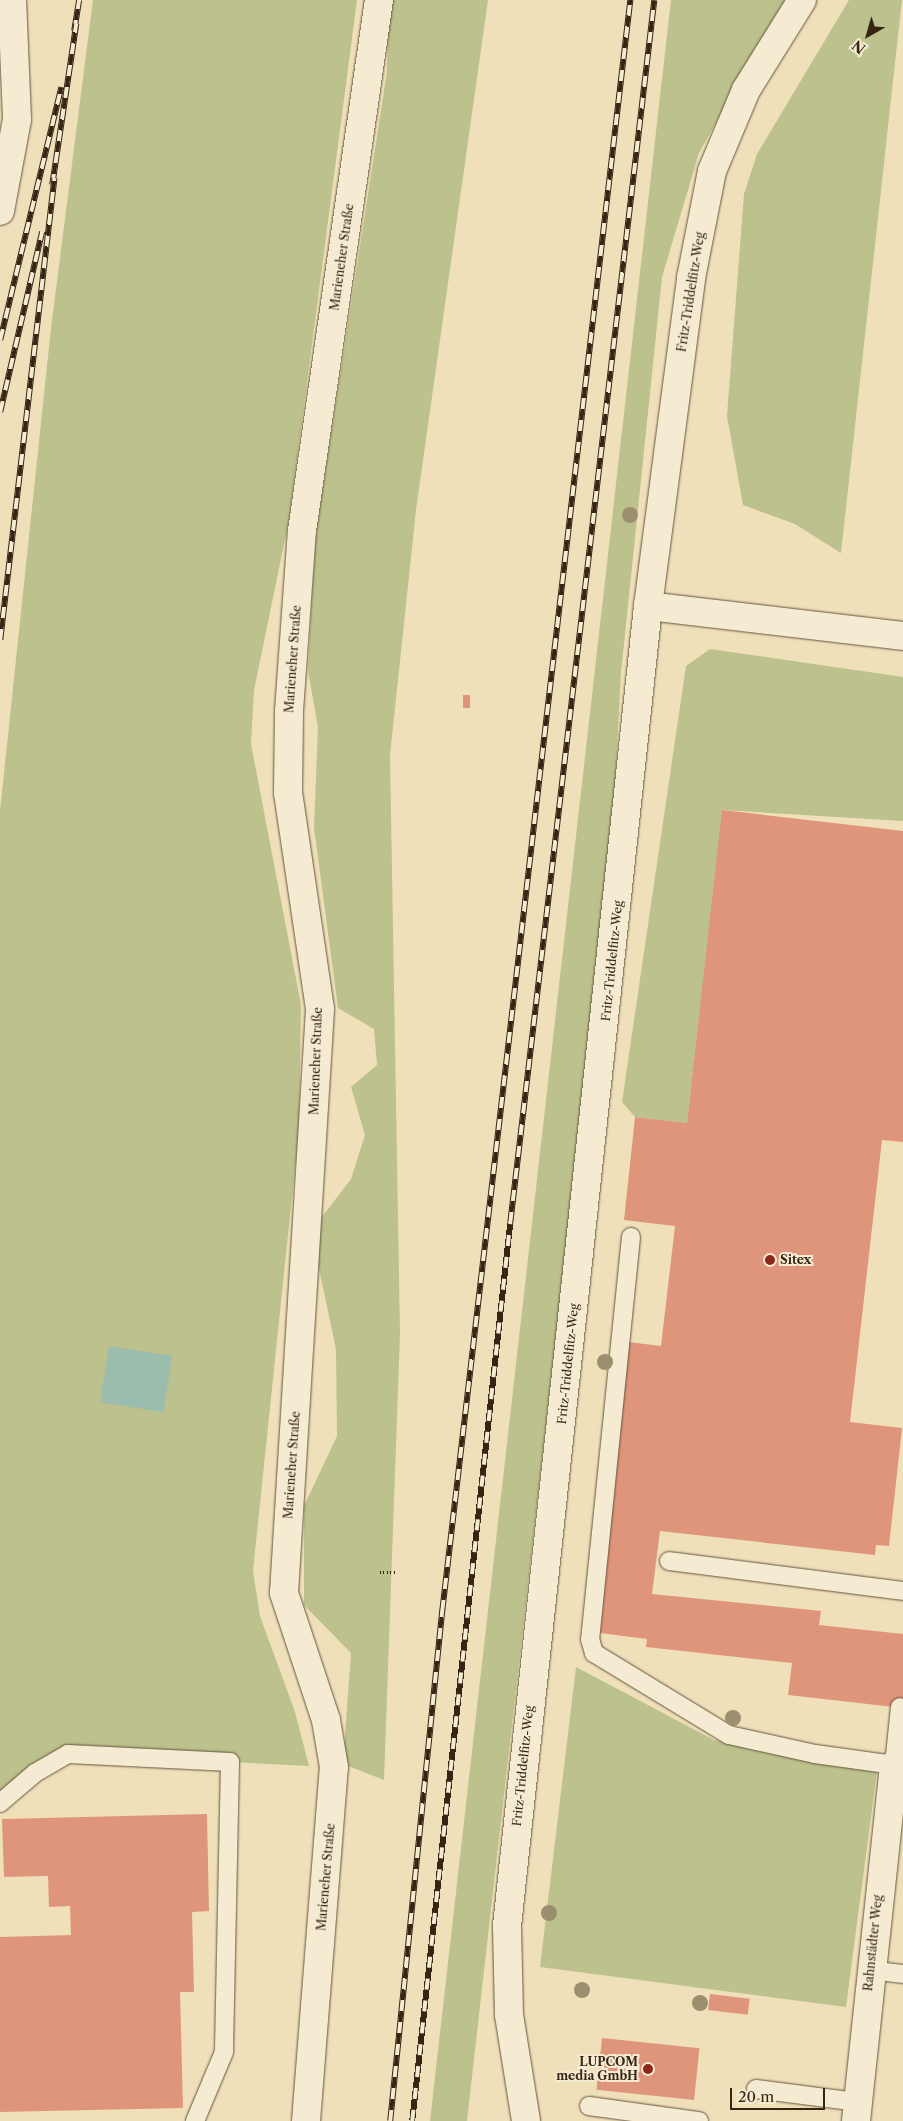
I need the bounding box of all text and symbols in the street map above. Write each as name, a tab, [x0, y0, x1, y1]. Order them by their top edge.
north arrow	[843, 10, 893, 60]
text: N	[848, 36, 869, 58]
street label: Marieneher Straße	[327, 202, 357, 312]
street label: Fritz-Triddelfitz-Weg	[674, 231, 708, 353]
street label: Marieneher Straße	[282, 604, 304, 714]
street label: Fritz-Triddelfitz-Weg	[598, 900, 626, 1022]
street label: Marieneher Straße	[307, 1007, 325, 1115]
place label: Sitex	[780, 1253, 811, 1267]
marker: Sitex	[764, 1254, 776, 1266]
street label: Fritz-Triddelfitz-Weg	[554, 1303, 582, 1425]
street label: Marieneher Straße	[281, 1410, 303, 1520]
street label: Fritz-Triddelfitz-Weg	[509, 1705, 537, 1827]
street label: Marieneher Straße	[314, 1822, 338, 1932]
street label: Rahnstädter Weg	[861, 1894, 885, 1992]
place label: LUPCOM media GmbH	[556, 2055, 638, 2083]
marker: LUPCOM media GmbH	[642, 2063, 654, 2075]
scale bar	[733, 2078, 828, 2110]
text: 20 m	[738, 2087, 774, 2106]

